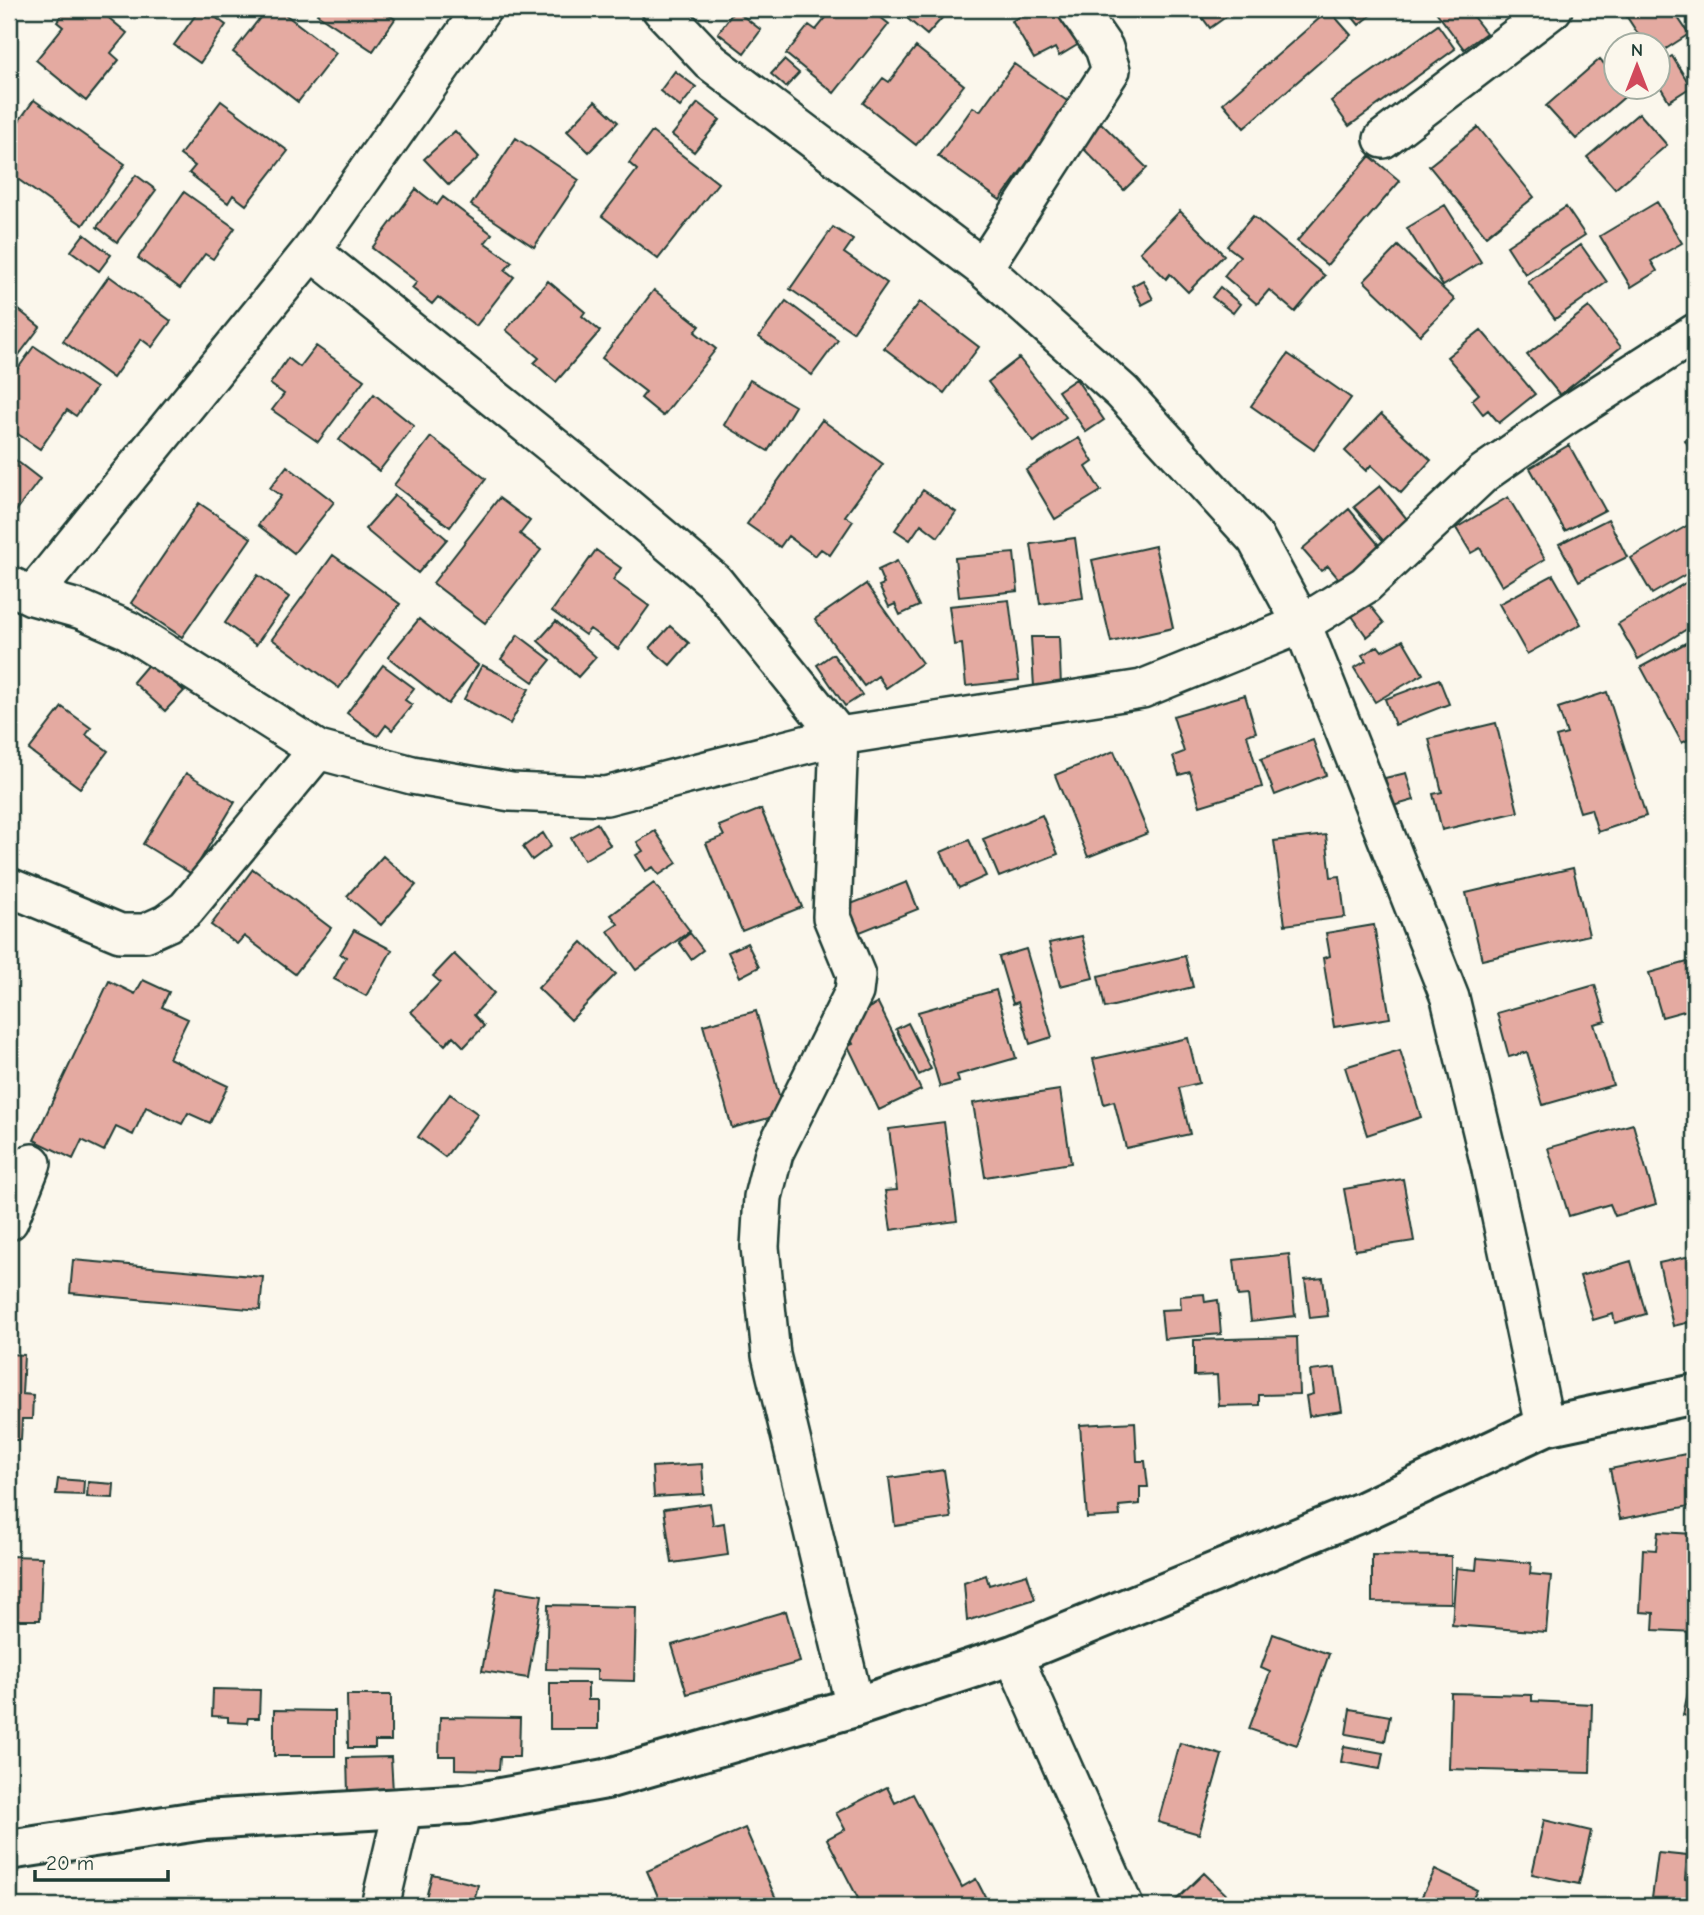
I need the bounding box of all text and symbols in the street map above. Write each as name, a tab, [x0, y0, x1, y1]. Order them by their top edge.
north arrow	[1602, 32, 1672, 102]
text: N	[1631, 39, 1643, 61]
scale bar	[35, 1838, 168, 1882]
text: 20 m	[46, 1851, 94, 1875]

